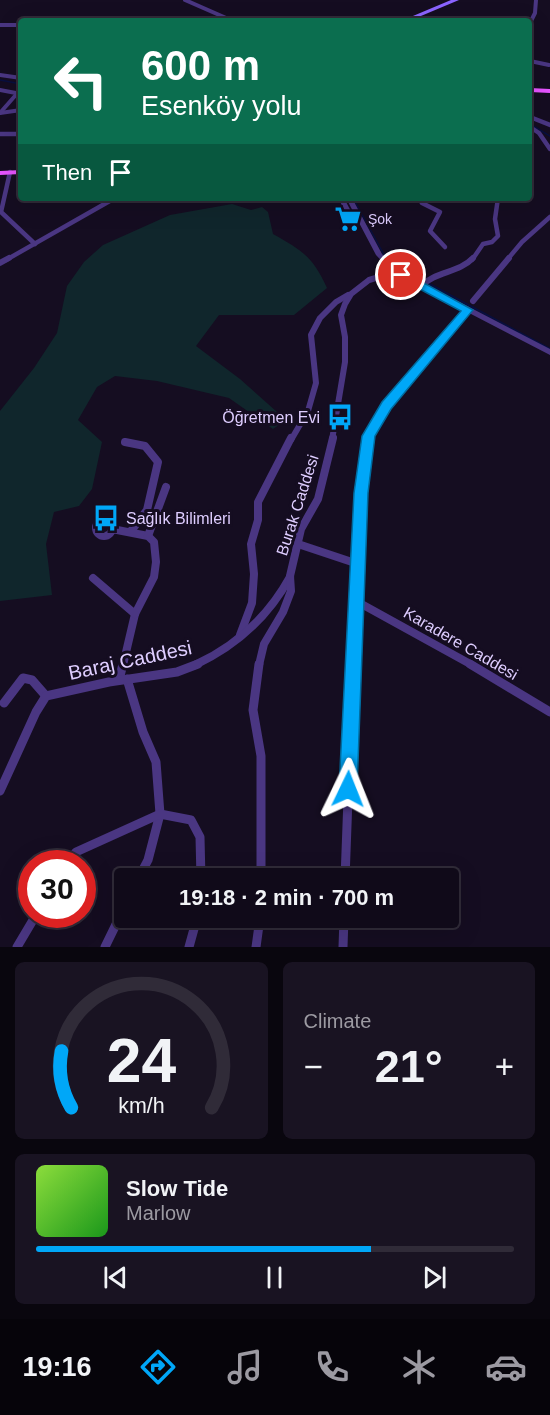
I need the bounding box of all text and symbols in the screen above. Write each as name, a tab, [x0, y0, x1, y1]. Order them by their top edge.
icon: left	[42, 42, 120, 120]
text: 600 m	[141, 42, 260, 89]
text: Esenköy yolu	[141, 91, 302, 121]
icon: arrive	[104, 156, 137, 189]
text: Then	[42, 160, 92, 185]
supermarket icon: Şok	[333, 204, 363, 234]
place label: Şok	[368, 211, 393, 227]
pin	[375, 249, 426, 300]
icon: arrive	[384, 258, 417, 291]
bus stop icon: Öğretmen Evi	[325, 402, 355, 432]
place label: Öğretmen Evi	[222, 409, 320, 426]
street label: Burak Caddesi	[273, 453, 322, 558]
bus stop icon: Sağlık Bilimleri	[91, 503, 121, 533]
place label: Sağlık Bilimleri	[126, 510, 231, 527]
street label: Karadere Caddesi	[401, 604, 521, 683]
street label: Baraj Caddesi	[66, 636, 194, 684]
position arrow	[316, 757, 380, 821]
speed limit sign: 30	[18, 850, 96, 928]
text: 19:18 · 2 min · 700 m	[179, 885, 394, 910]
text: Climate	[304, 1010, 371, 1032]
text: 24	[107, 1026, 176, 1095]
text: 21°	[375, 1041, 443, 1092]
text: −	[304, 1048, 323, 1085]
text: +	[495, 1048, 514, 1085]
text: km/h	[118, 1094, 164, 1118]
text: Slow Tide	[126, 1176, 228, 1201]
text: Marlow	[126, 1202, 190, 1224]
icon: previous	[99, 1261, 132, 1294]
icon: pause	[258, 1261, 291, 1294]
icon: next	[418, 1261, 451, 1294]
icon: directions	[137, 1346, 179, 1388]
icon: music	[224, 1346, 266, 1388]
icon: phone	[311, 1346, 353, 1388]
icon: climate	[398, 1346, 440, 1388]
icon: car	[485, 1346, 527, 1388]
text: 19:16	[23, 1352, 92, 1382]

